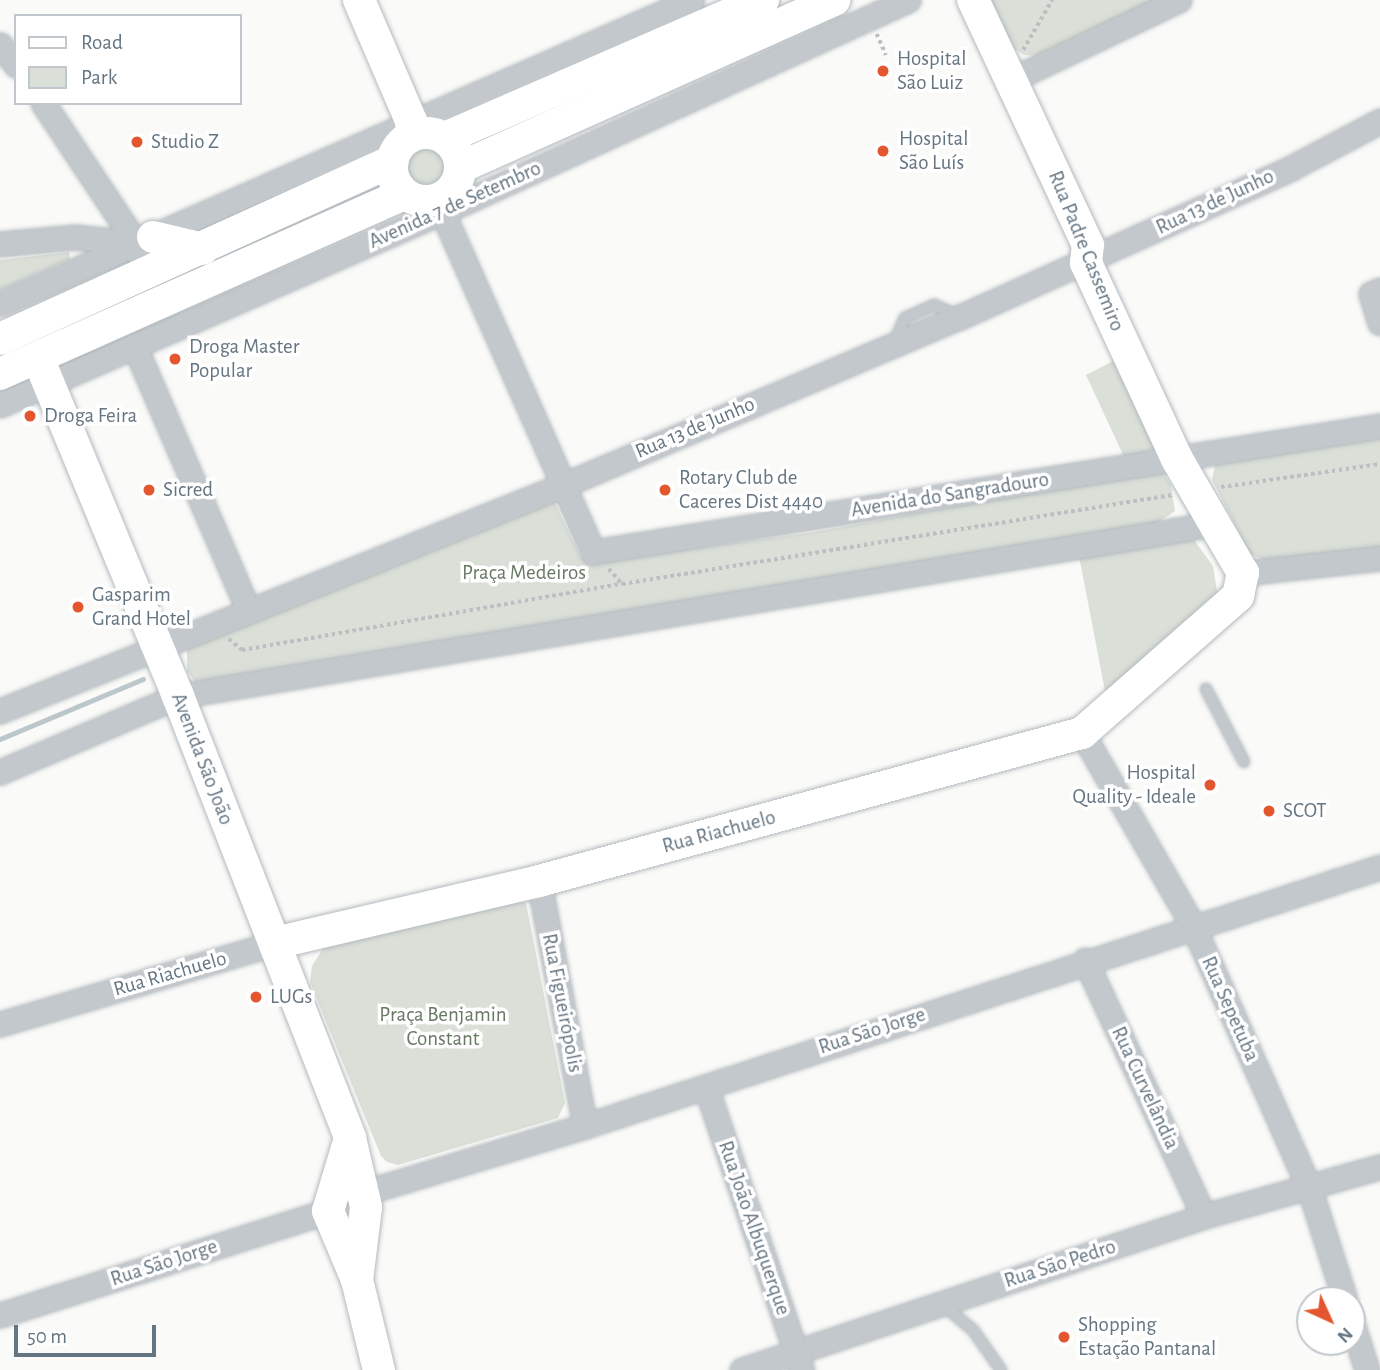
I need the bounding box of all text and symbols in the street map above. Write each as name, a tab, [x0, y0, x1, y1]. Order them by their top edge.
legend	[14, 14, 242, 105]
text: Road	[81, 32, 123, 53]
place label: Hospital São Luiz	[897, 46, 966, 96]
marker: Hospital São Luiz	[875, 63, 891, 79]
text: Park	[81, 67, 117, 88]
place label: Hospital São Luís	[899, 126, 968, 176]
place label: Studio Z	[151, 129, 219, 155]
marker: Studio Z	[129, 134, 145, 150]
marker: Hospital São Luís	[873, 141, 893, 161]
street label: Avenida 7 de Setembro	[365, 156, 545, 254]
street label: Rua 13 de Junho	[1152, 164, 1278, 240]
street label: Rua Padre Cassemiro	[1042, 167, 1130, 335]
place label: Droga Master Popular	[189, 334, 299, 384]
marker: Droga Master Popular	[167, 351, 183, 367]
street label: Rua 13 de Junho	[631, 392, 759, 464]
place label: Droga Feira	[44, 403, 137, 429]
marker: Droga Feira	[22, 408, 38, 424]
place label: Rotary Club de Caceres Dist 4440	[679, 465, 823, 515]
street label: Avenida do Sangradouro	[849, 467, 1051, 523]
place label: Sicred	[163, 477, 213, 503]
marker: Sicred	[141, 482, 157, 498]
marker: Rotary Club de Caceres Dist 4440	[657, 482, 673, 498]
park label: Praça Medeiros	[462, 560, 586, 586]
place label: Gasparim Grand Hotel	[92, 582, 191, 632]
marker: Gasparim Grand Hotel	[70, 599, 86, 615]
street label: Avenida São João	[165, 689, 239, 829]
place label: Hospital Quality - Ideale	[1073, 760, 1196, 810]
marker: Hospital Quality - Ideale	[1202, 777, 1218, 793]
place label: SCOT	[1283, 798, 1327, 824]
marker: SCOT	[1261, 803, 1277, 819]
street label: Rua Riachuelo	[660, 805, 778, 859]
street label: Rua Figueirópolis	[536, 931, 588, 1075]
street label: Rua Riachuelo	[111, 946, 229, 1002]
street label: Rua Sepetuba	[1196, 952, 1264, 1066]
place label: LUGs	[270, 984, 312, 1010]
marker: LUGs	[248, 989, 264, 1005]
park label: Praça Benjamin Constant	[379, 1002, 507, 1052]
street label: Rua São Jorge	[815, 1002, 929, 1060]
street label: Rua Curvelândia	[1106, 1023, 1184, 1153]
street label: Rua João Albuquerque	[712, 1138, 796, 1318]
street label: Rua São Jorge	[107, 1234, 221, 1292]
street label: Rua São Pedro	[1001, 1234, 1119, 1294]
north arrow	[1296, 1286, 1366, 1356]
scale bar	[18, 1310, 159, 1354]
place label: Shopping Estação Pantanal	[1078, 1312, 1216, 1362]
text: N	[1333, 1323, 1356, 1346]
text: 50 m	[27, 1326, 67, 1347]
marker: Shopping Estação Pantanal	[1056, 1329, 1072, 1345]

